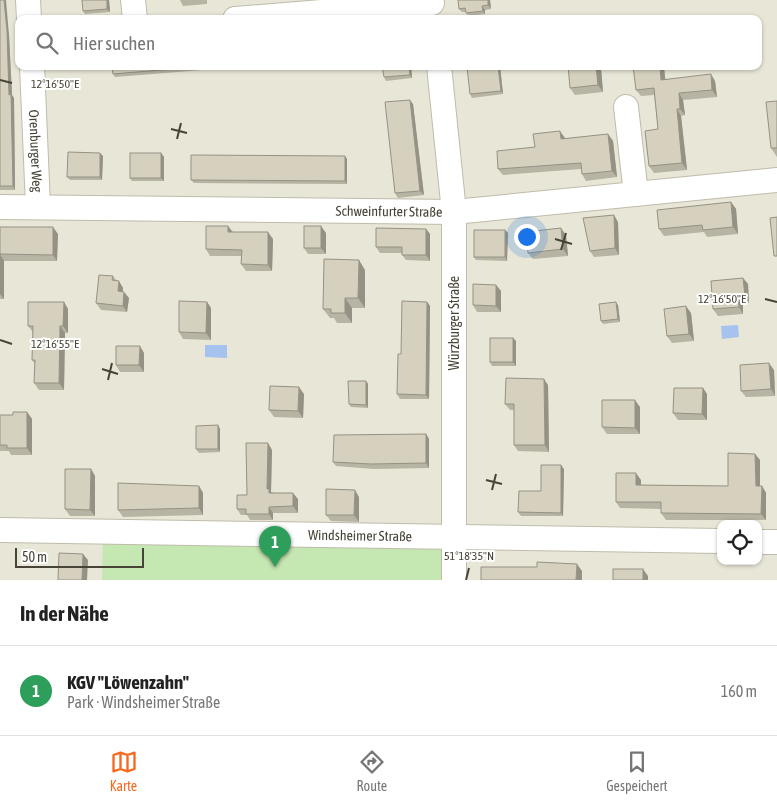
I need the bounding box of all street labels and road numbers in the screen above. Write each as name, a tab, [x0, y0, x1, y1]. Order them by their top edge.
street label: Orenburger Weg	[26, 109, 45, 193]
street label: Schweinfurter Straße	[336, 203, 442, 220]
street label: Würzburger Straße	[446, 276, 462, 370]
street label: Windsheimer Straße	[308, 527, 412, 544]

